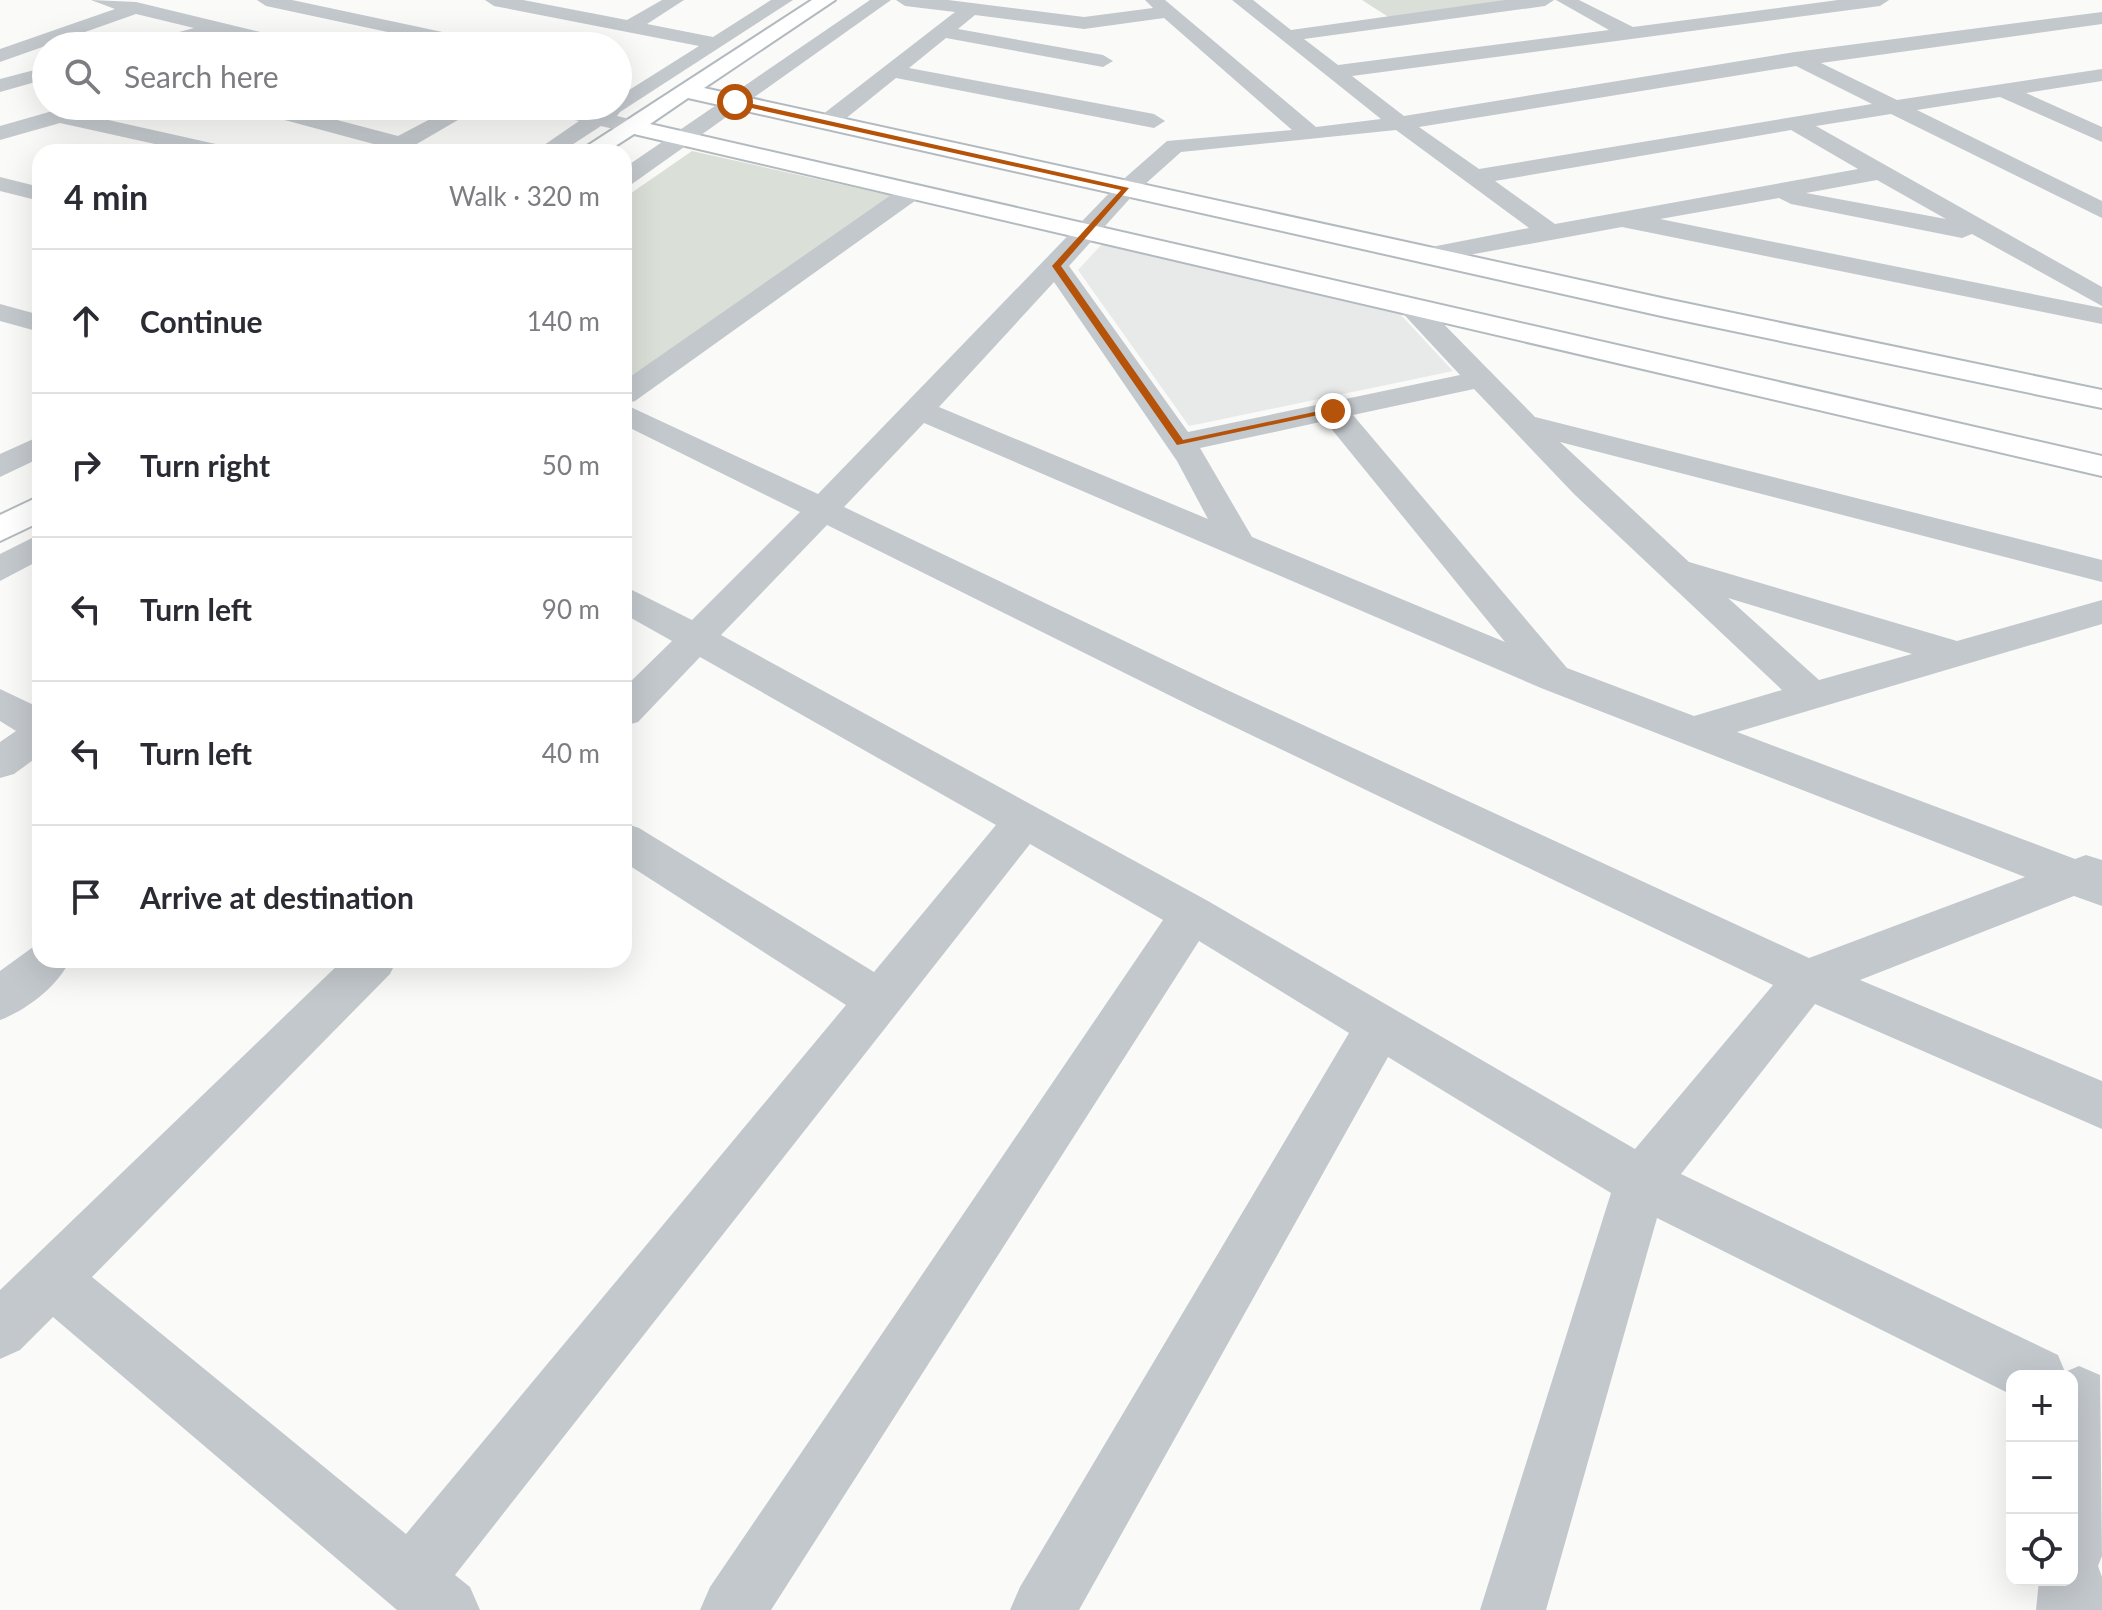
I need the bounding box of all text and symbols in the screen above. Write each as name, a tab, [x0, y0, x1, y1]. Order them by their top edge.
search box	[32, 32, 632, 120]
icon: search	[60, 54, 104, 98]
text: Search here	[124, 58, 279, 94]
route start	[717, 84, 753, 120]
text: 4 min	[64, 176, 148, 217]
text: Walk · 320 m	[449, 180, 600, 212]
icon: ahead	[64, 299, 108, 343]
text: Continue	[140, 303, 263, 339]
text: 140 m	[527, 305, 600, 337]
route end	[1315, 393, 1351, 429]
icon: right	[64, 443, 108, 487]
text: Turn right	[140, 447, 270, 483]
text: 50 m	[542, 449, 600, 481]
icon: left	[64, 587, 108, 631]
text: Turn left	[140, 591, 252, 627]
text: 90 m	[542, 593, 600, 625]
icon: left	[64, 731, 108, 775]
text: Turn left	[140, 735, 252, 771]
text: 40 m	[542, 737, 600, 769]
icon: arrive	[64, 875, 108, 919]
text: Arrive at destination	[140, 879, 414, 915]
map controls	[2006, 1370, 2078, 1586]
button: +	[2006, 1370, 2078, 1442]
button: −	[2006, 1442, 2078, 1514]
button: locate	[2006, 1514, 2078, 1586]

